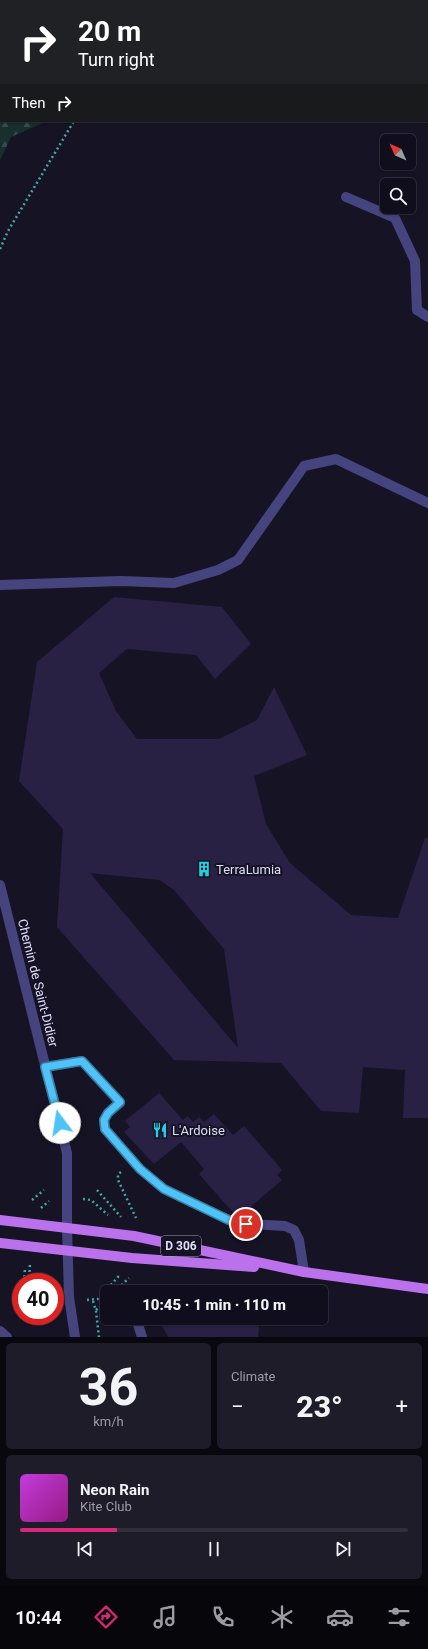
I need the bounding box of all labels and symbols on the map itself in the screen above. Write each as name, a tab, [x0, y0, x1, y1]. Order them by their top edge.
north arrow	[380, 134, 416, 170]
building icon: TerraLumia	[195, 860, 213, 878]
place label: TerraLumia	[216, 862, 281, 877]
street label: Chemin de Saint-Didier	[15, 917, 61, 1049]
position arrow	[39, 1102, 81, 1144]
restaurant icon: L'Ardoise	[151, 1121, 169, 1139]
place label: L'Ardoise	[172, 1123, 225, 1138]
pin	[229, 1207, 263, 1241]
road number: D 306	[161, 1236, 201, 1256]
speed limit sign: 40	[12, 1273, 64, 1325]

